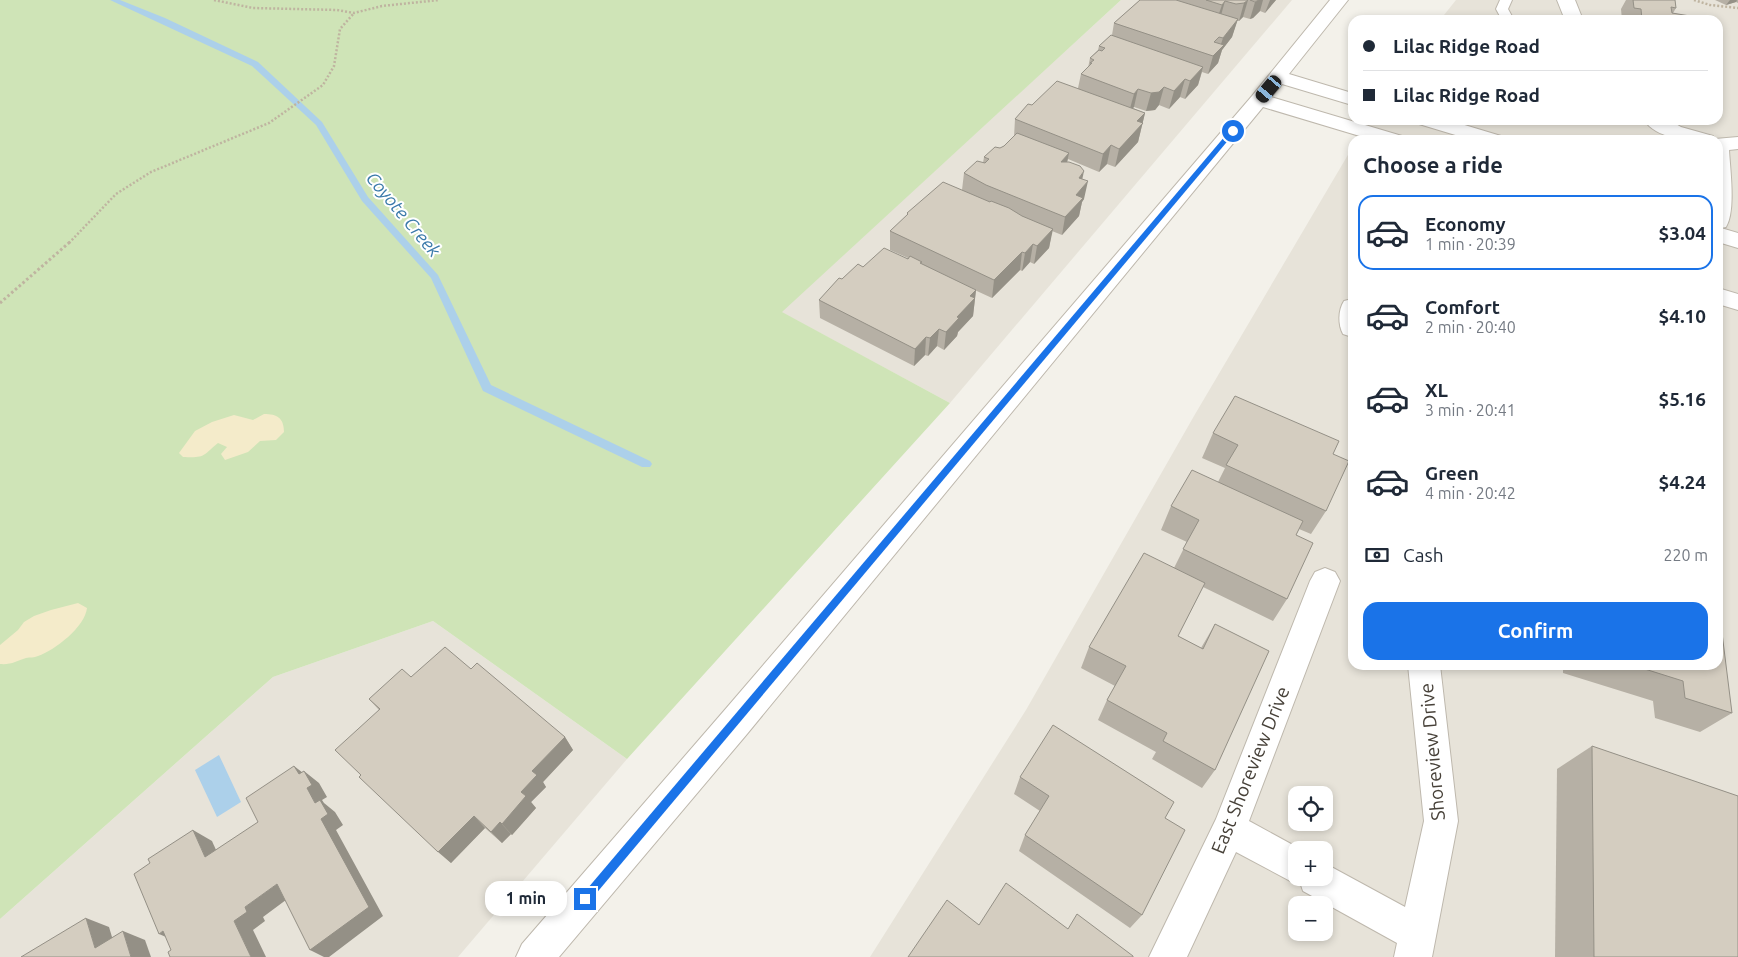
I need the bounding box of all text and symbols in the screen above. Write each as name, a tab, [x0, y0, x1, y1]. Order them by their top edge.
text: Lilac Ridge Road	[1393, 35, 1540, 57]
car	[1253, 73, 1284, 105]
text: Lilac Ridge Road	[1393, 84, 1540, 106]
route start	[1222, 120, 1244, 142]
text: Choose a ride	[1363, 152, 1503, 177]
water label: Coyote Creek	[363, 168, 446, 261]
icon: car	[1365, 210, 1410, 255]
text: Economy	[1425, 213, 1506, 235]
text: $3.04	[1658, 222, 1706, 244]
text: 1 min · 20:39	[1425, 235, 1516, 253]
icon: car	[1365, 293, 1410, 338]
text: Comfort	[1425, 296, 1500, 318]
text: $4.10	[1658, 305, 1706, 327]
text: 2 min · 20:40	[1425, 318, 1516, 336]
icon: car	[1365, 376, 1410, 421]
text: XL	[1425, 379, 1448, 401]
text: $5.16	[1658, 388, 1706, 410]
text: 3 min · 20:41	[1425, 401, 1516, 419]
icon: car	[1365, 459, 1410, 504]
text: Green	[1425, 462, 1479, 484]
text: $4.24	[1658, 471, 1706, 493]
text: 4 min · 20:42	[1425, 484, 1516, 502]
icon: cash	[1363, 541, 1391, 569]
text: Cash	[1403, 544, 1444, 566]
text: 220 m	[1663, 546, 1708, 564]
button: Confirm	[1363, 602, 1708, 660]
street label: Shoreview Drive	[1415, 682, 1449, 822]
street label: East Shoreview Drive	[1206, 683, 1294, 857]
map controls	[1288, 786, 1333, 941]
button: locate	[1288, 786, 1333, 831]
button: +	[1288, 841, 1333, 886]
callout: 1 min	[485, 882, 568, 916]
route end	[574, 888, 596, 910]
text: 1 min	[506, 889, 546, 907]
button: −	[1288, 896, 1333, 941]

